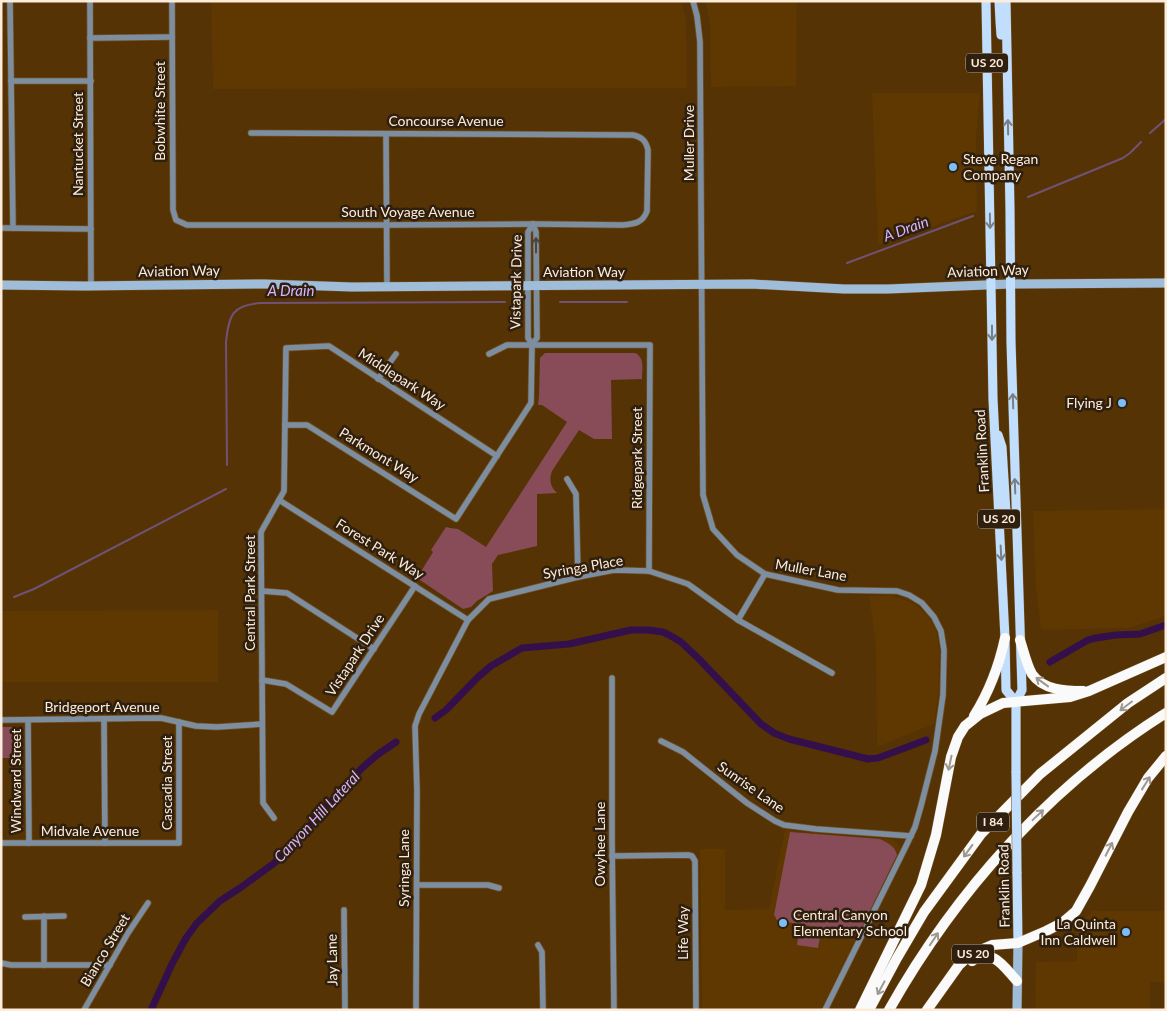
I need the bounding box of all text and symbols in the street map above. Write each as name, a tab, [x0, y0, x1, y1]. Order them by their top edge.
road number: US 20	[966, 54, 1008, 72]
street label: Bobwhite Street	[151, 61, 168, 161]
street label: Nantucket Street	[69, 92, 86, 196]
street label: Muller Drive	[680, 105, 697, 181]
street label: Concourse Avenue	[388, 112, 504, 129]
one-way arrow	[1003, 119, 1013, 135]
place label: Steve Regan Company	[963, 150, 1038, 183]
marker: Steve Regan Company	[947, 161, 959, 173]
street label: South Voyage Avenue	[341, 203, 475, 220]
water label: A Drain	[880, 212, 931, 245]
one-way arrow	[985, 212, 995, 229]
street label: Vistapark Drive	[506, 234, 525, 330]
one-way arrow	[531, 237, 541, 254]
street label: Aviation Way	[138, 261, 221, 280]
street label: Aviation Way	[947, 261, 1030, 280]
street label: Aviation Way	[543, 263, 626, 280]
water label: A Drain	[267, 281, 314, 299]
one-way arrow	[987, 324, 997, 341]
street label: Middlepark Way	[355, 344, 450, 414]
one-way arrow	[1008, 393, 1018, 409]
place label: Flying J	[1066, 394, 1112, 411]
marker: Flying J	[1116, 397, 1128, 409]
street label: Ridgepark Street	[628, 407, 645, 509]
street label: Franklin Road	[971, 409, 992, 493]
street label: Parkmont Way	[336, 423, 423, 486]
one-way arrow	[1011, 478, 1020, 494]
road number: US 20	[978, 509, 1020, 528]
street label: Forest Park Way	[333, 515, 428, 583]
street label: Central Park Street	[241, 535, 258, 651]
one-way arrow	[996, 544, 1005, 560]
street label: Syringa Place	[541, 551, 624, 582]
street label: Muller Lane	[774, 555, 848, 584]
street label: Vistapark Drive	[322, 610, 388, 699]
one-way arrow	[1035, 677, 1049, 687]
street label: Bridgeport Avenue	[44, 698, 160, 715]
one-way arrow	[1120, 700, 1133, 711]
street label: Windward Street	[7, 729, 24, 833]
street label: Cascadia Street	[158, 736, 175, 830]
one-way arrow	[945, 755, 954, 771]
street label: Sunrise Lane	[714, 757, 788, 816]
water label: Canyon Hill Lateral	[270, 767, 363, 866]
one-way arrow	[1141, 777, 1151, 791]
street label: Owyhee Lane	[591, 802, 608, 886]
one-way arrow	[1031, 809, 1044, 821]
road number: I 84	[977, 812, 1009, 832]
street label: Midvale Avenue	[41, 822, 139, 839]
street label: Syringa Lane	[395, 829, 412, 907]
one-way arrow	[1104, 842, 1114, 857]
one-way arrow	[963, 844, 974, 857]
street label: Franklin Road	[994, 844, 1013, 928]
street label: Life Way	[674, 905, 691, 960]
place label: Central Canyon Elementary School	[793, 906, 907, 939]
street label: Bianco Street	[76, 910, 133, 989]
place label: La Quinta Inn Caldwell	[1041, 915, 1116, 948]
marker: Central Canyon Elementary School	[777, 917, 789, 929]
marker: La Quinta Inn Caldwell	[1120, 926, 1132, 938]
one-way arrow	[929, 932, 939, 946]
street label: Jay Lane	[323, 934, 340, 986]
road number: US 20	[952, 944, 994, 964]
one-way arrow	[876, 980, 885, 995]

